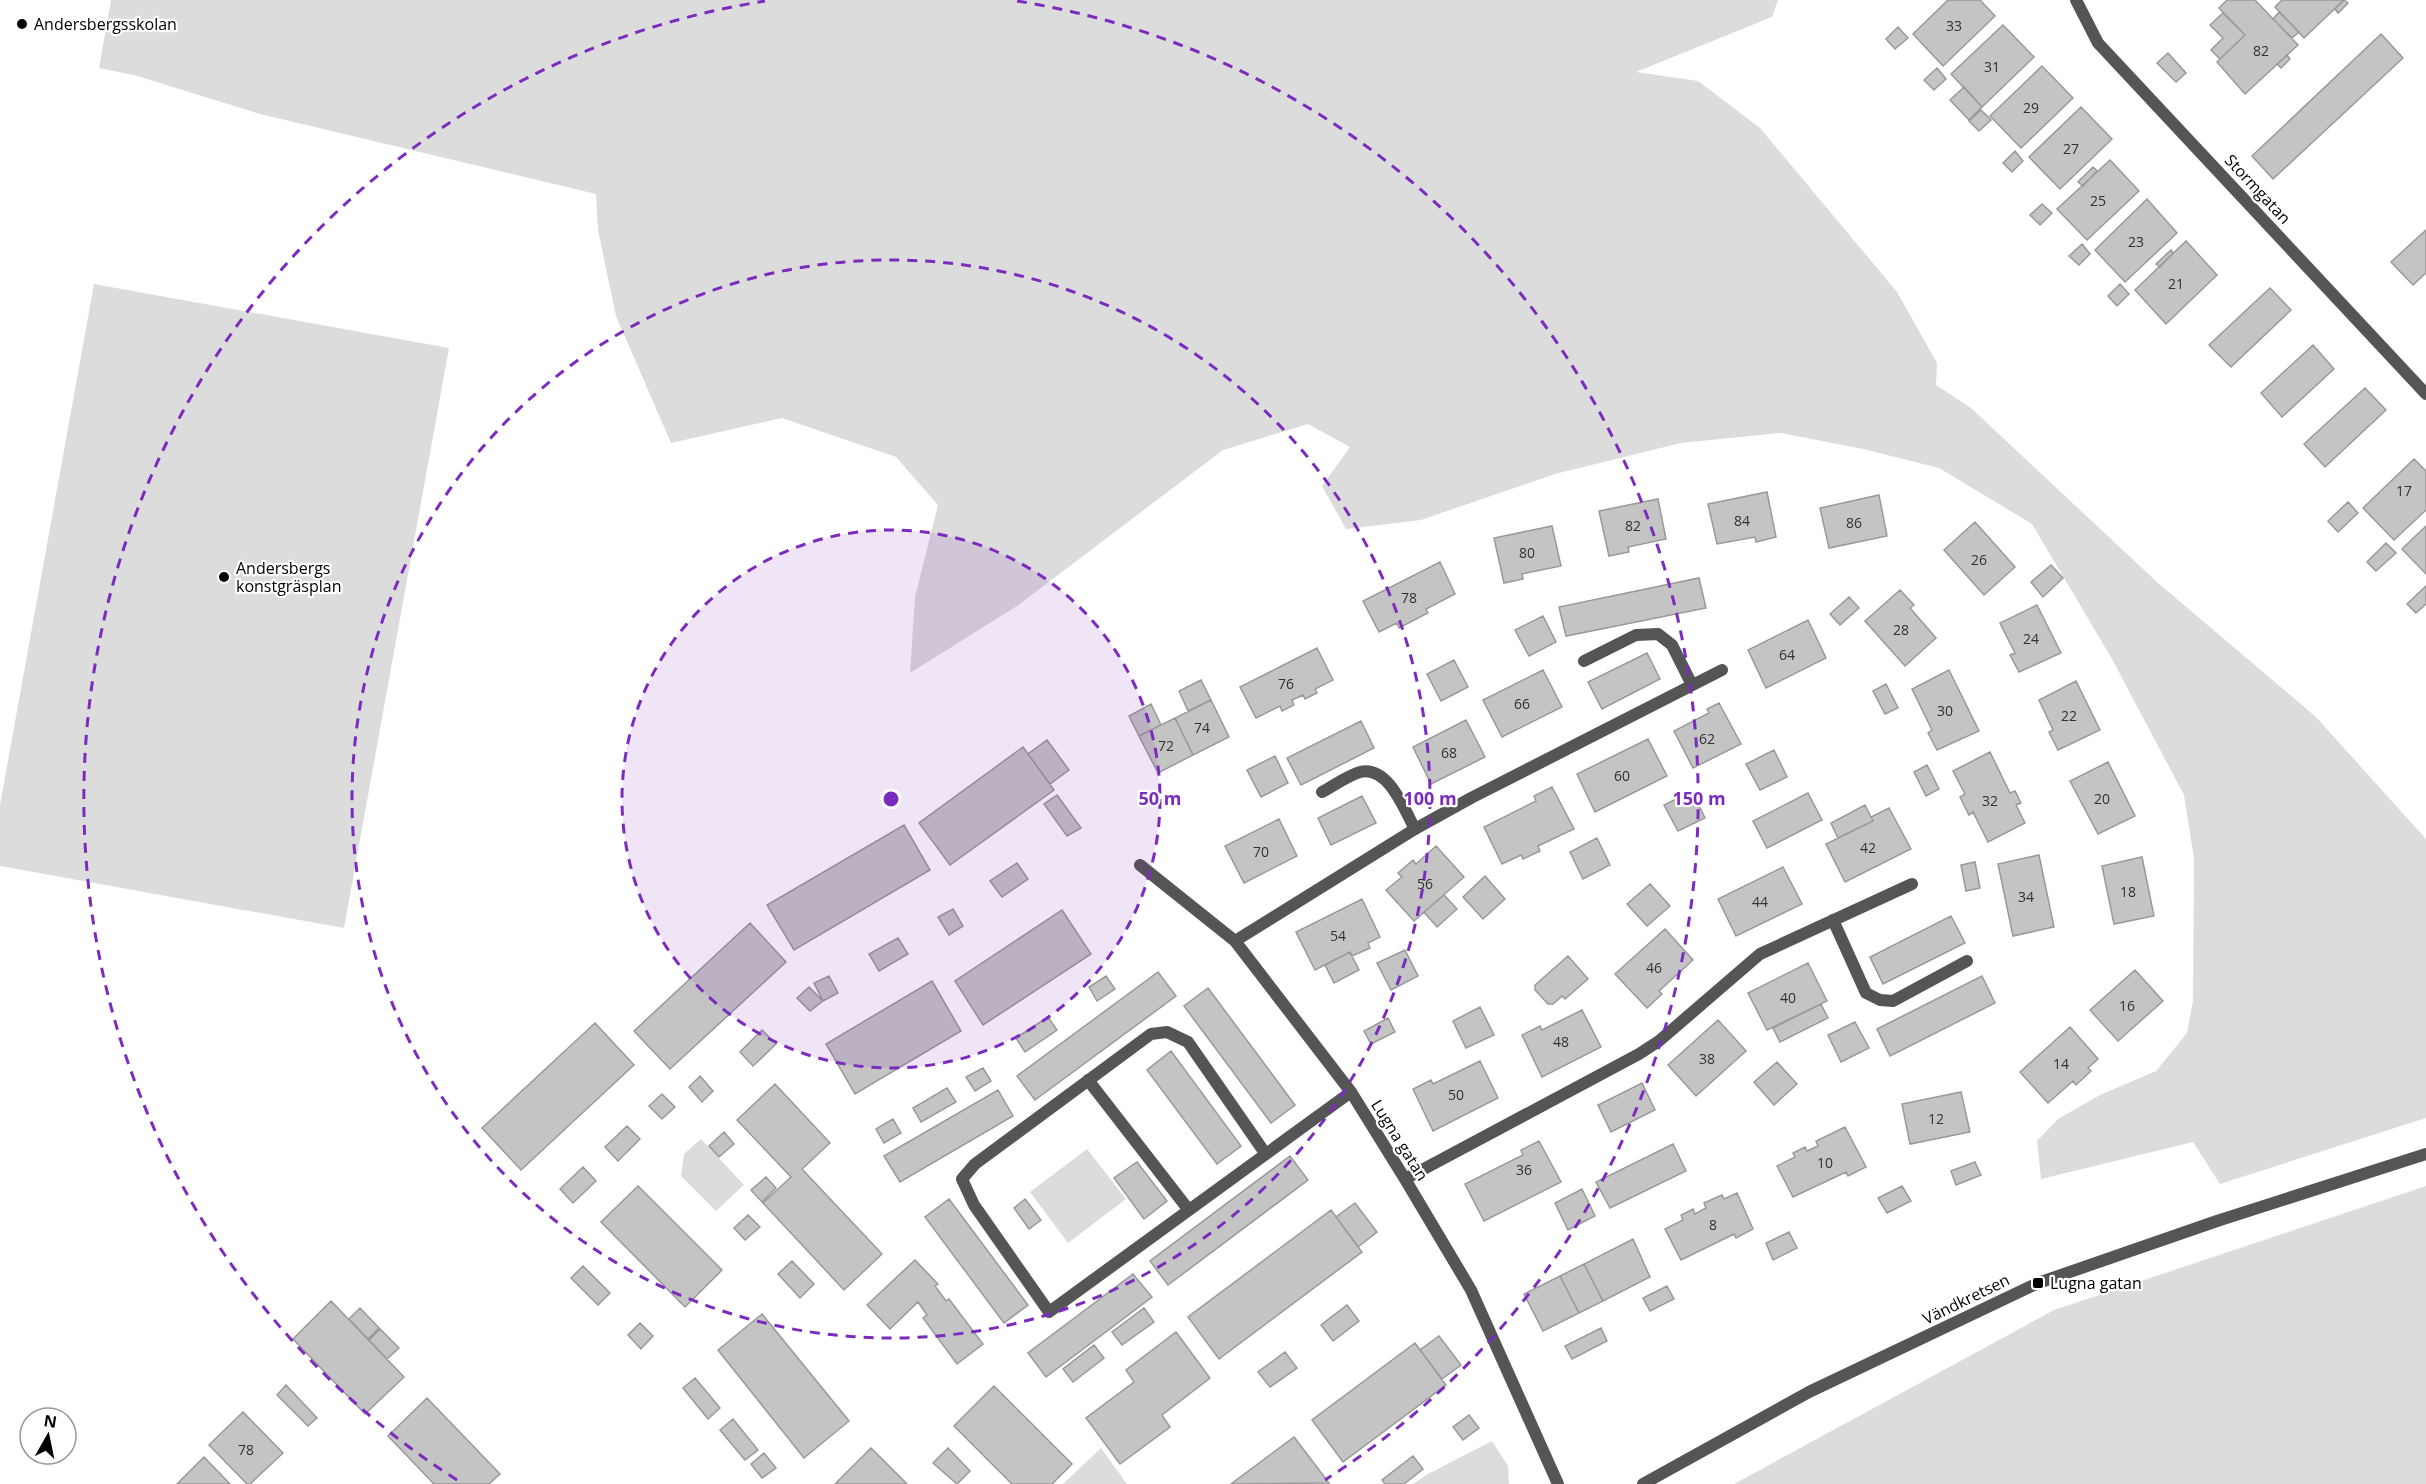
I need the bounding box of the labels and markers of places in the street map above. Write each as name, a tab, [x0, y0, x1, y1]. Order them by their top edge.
place label: Andersbergsskolan	[34, 13, 177, 35]
marker: Andersbergsskolan	[15, 17, 29, 31]
place label: Andersbergs konstgräsplan	[236, 557, 341, 597]
marker: Andersbergs konstgräsplan	[217, 570, 231, 584]
centre of rings	[881, 789, 901, 809]
place label: Lugna gatan	[2050, 1272, 2142, 1294]
marker: Lugna gatan	[2031, 1276, 2045, 1290]

